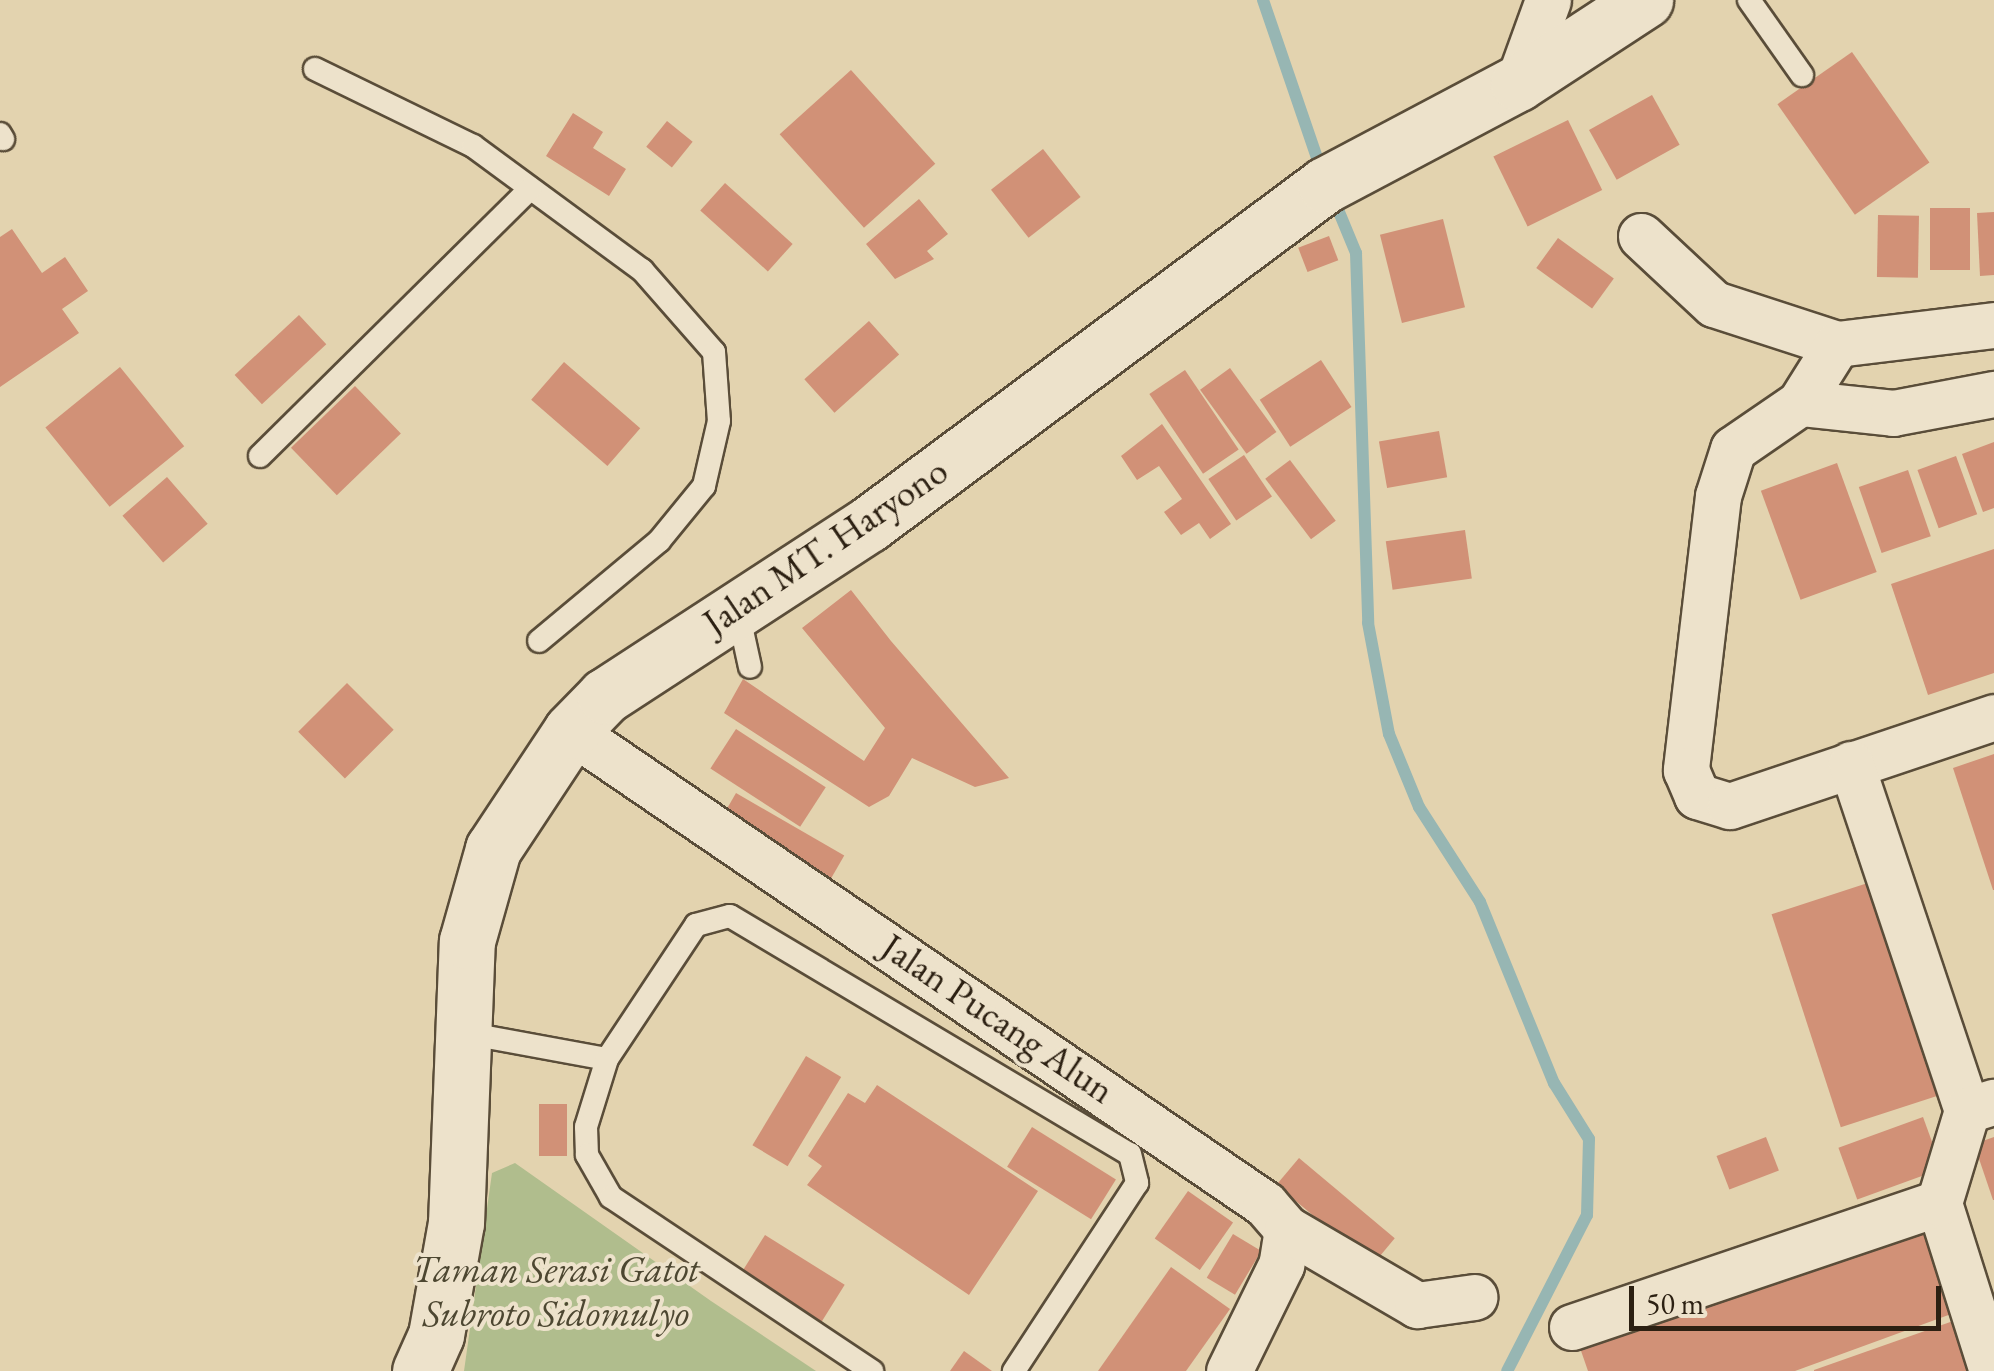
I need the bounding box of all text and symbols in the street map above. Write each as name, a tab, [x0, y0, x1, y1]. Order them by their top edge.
street label: Jalan MT. Haryono	[694, 447, 956, 645]
street label: Jalan Pucang Alun	[873, 923, 1123, 1113]
park label: Taman Serasi Gatot Subroto Sidomulyo	[413, 1246, 699, 1336]
scale bar	[1634, 1266, 1946, 1328]
text: 50 m	[1646, 1284, 1704, 1323]

